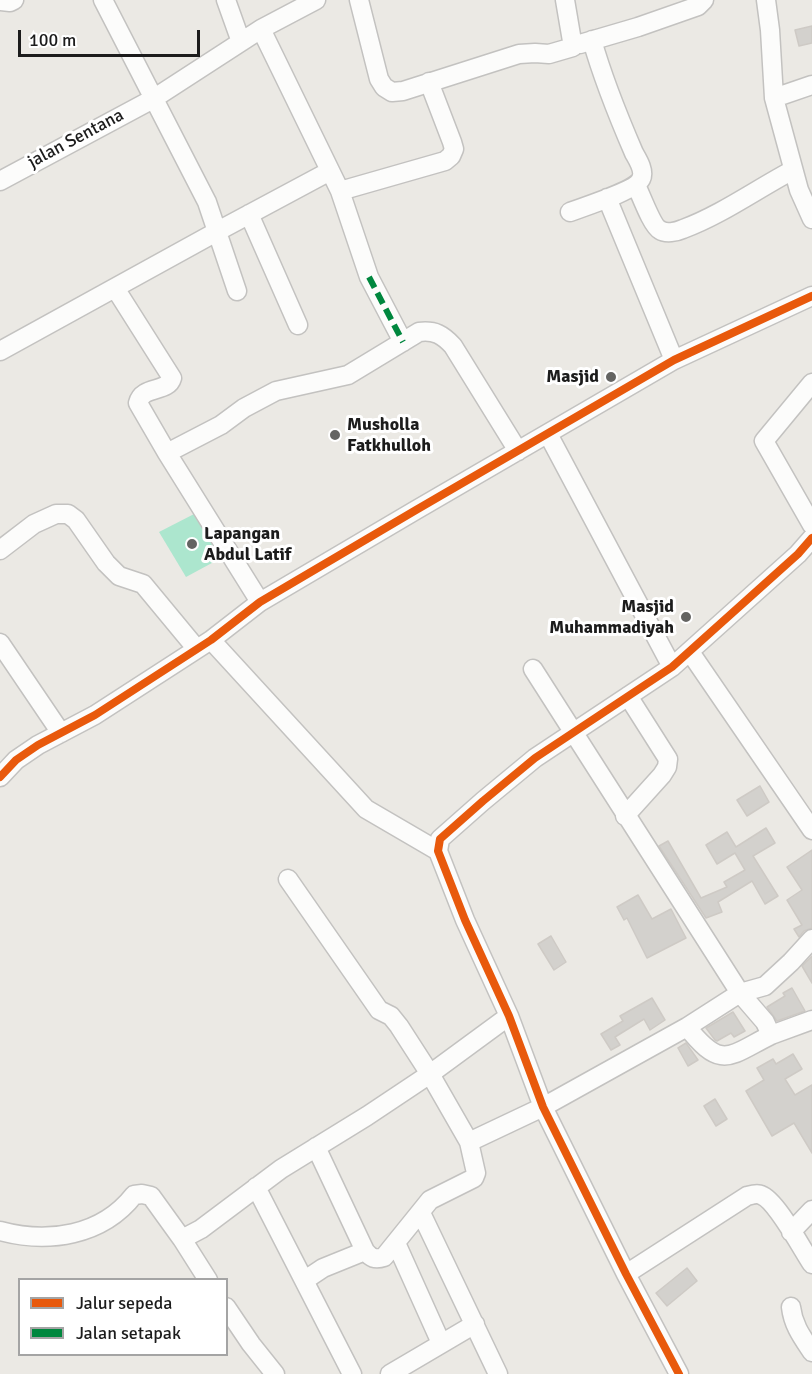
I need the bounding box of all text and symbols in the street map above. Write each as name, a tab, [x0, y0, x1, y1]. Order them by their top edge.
scale bar	[21, 18, 202, 56]
text: 100 m	[29, 29, 76, 51]
street label: jalan Sentana	[24, 105, 128, 173]
place label: Masjid	[546, 366, 599, 388]
marker: Masjid	[604, 370, 618, 384]
place label: Musholla Fatkhulloh	[347, 414, 431, 456]
marker: Musholla Fatkhulloh	[328, 428, 342, 442]
place label: Lapangan Abdul Latif	[204, 523, 291, 566]
marker: Lapangan Abdul Latif	[185, 537, 199, 551]
place label: Masjid Muhammadiyah	[549, 596, 674, 638]
marker: Masjid Muhammadiyah	[679, 610, 693, 624]
legend	[18, 1278, 228, 1356]
text: Jalur sepeda	[76, 1292, 172, 1314]
text: Jalan setapak	[76, 1322, 181, 1344]

